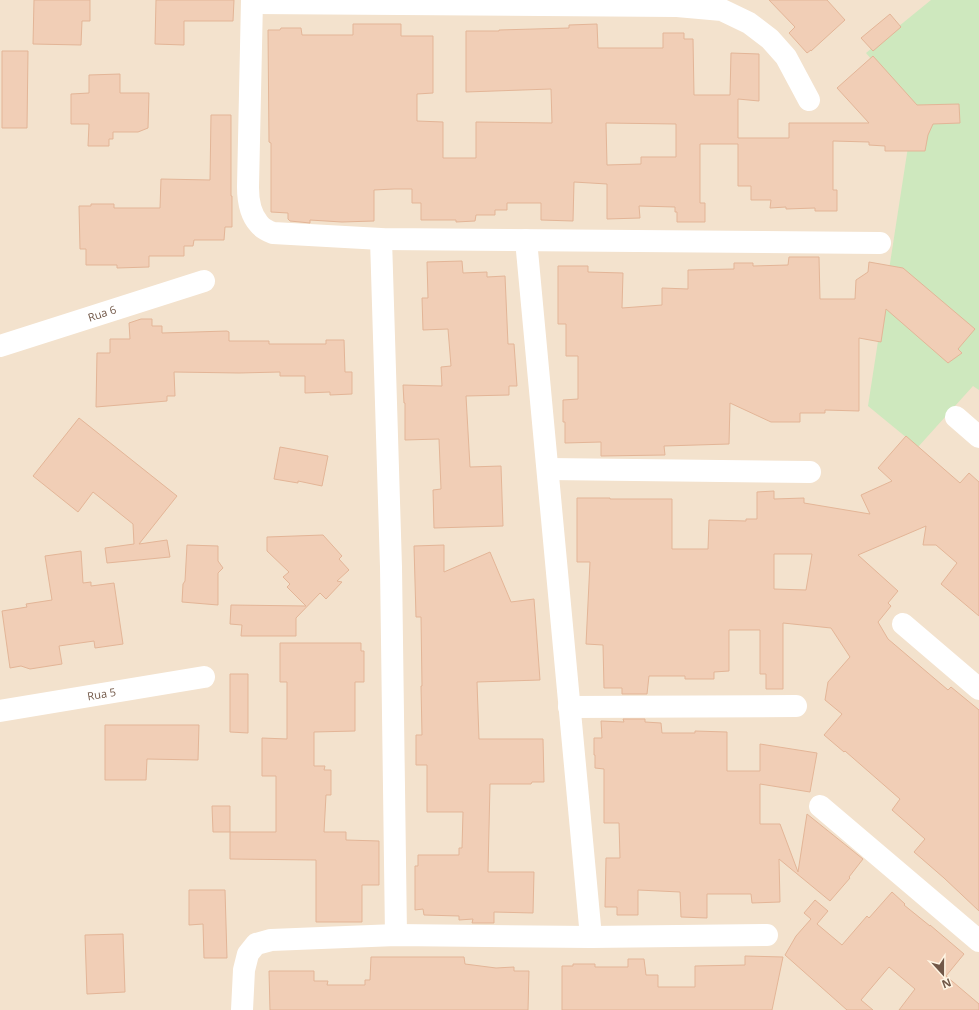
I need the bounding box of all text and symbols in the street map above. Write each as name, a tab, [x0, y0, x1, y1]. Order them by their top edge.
street label: Rua 6	[86, 302, 118, 325]
street label: Rua 5	[86, 684, 117, 703]
north arrow	[923, 954, 963, 994]
text: N	[940, 975, 954, 992]

